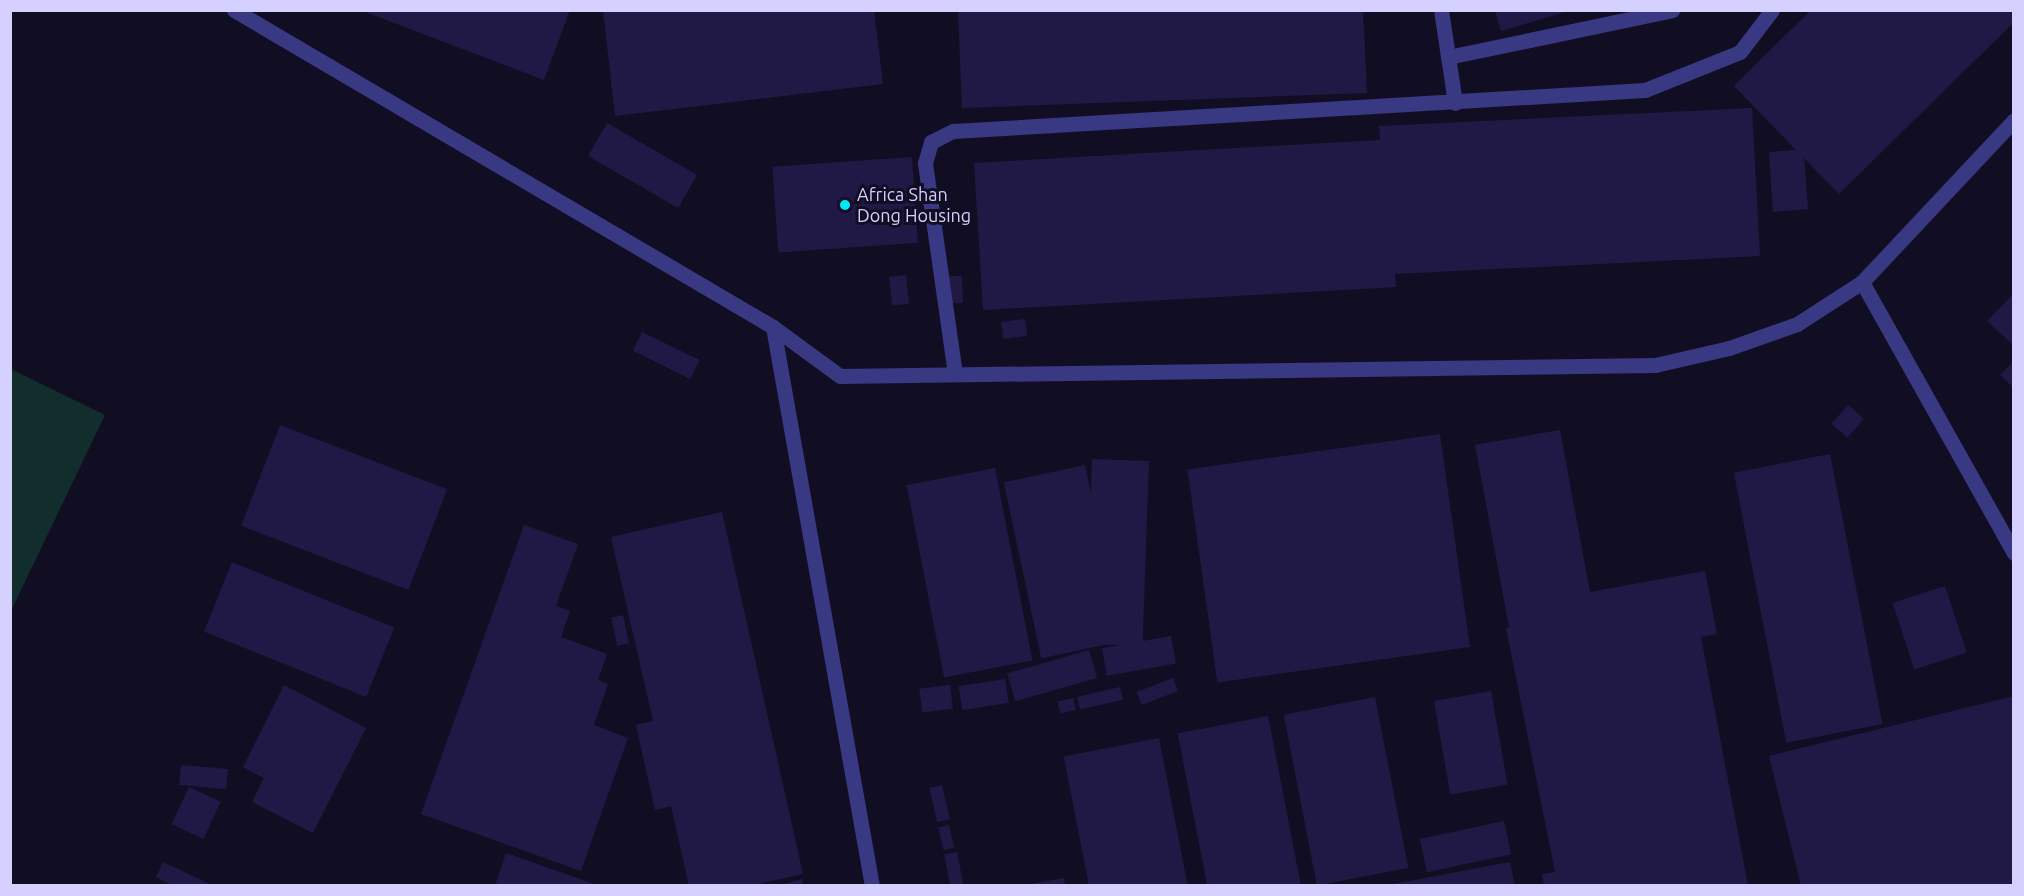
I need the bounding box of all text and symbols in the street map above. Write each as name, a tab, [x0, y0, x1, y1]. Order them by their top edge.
place label: Africa Shan Dong Housing	[857, 184, 971, 226]
marker: Africa Shan Dong Housing	[838, 198, 852, 212]

